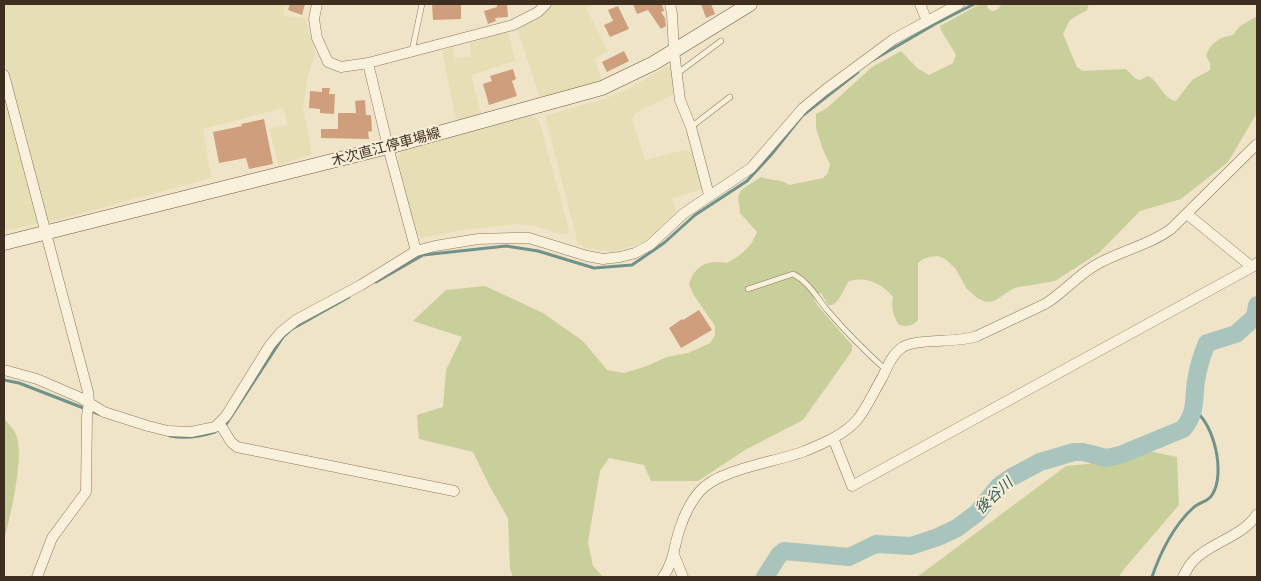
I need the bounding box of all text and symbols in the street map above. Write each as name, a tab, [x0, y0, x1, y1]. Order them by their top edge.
street label: 木次直江停車場線	[330, 124, 442, 170]
water label: 後谷川	[971, 474, 1017, 518]

